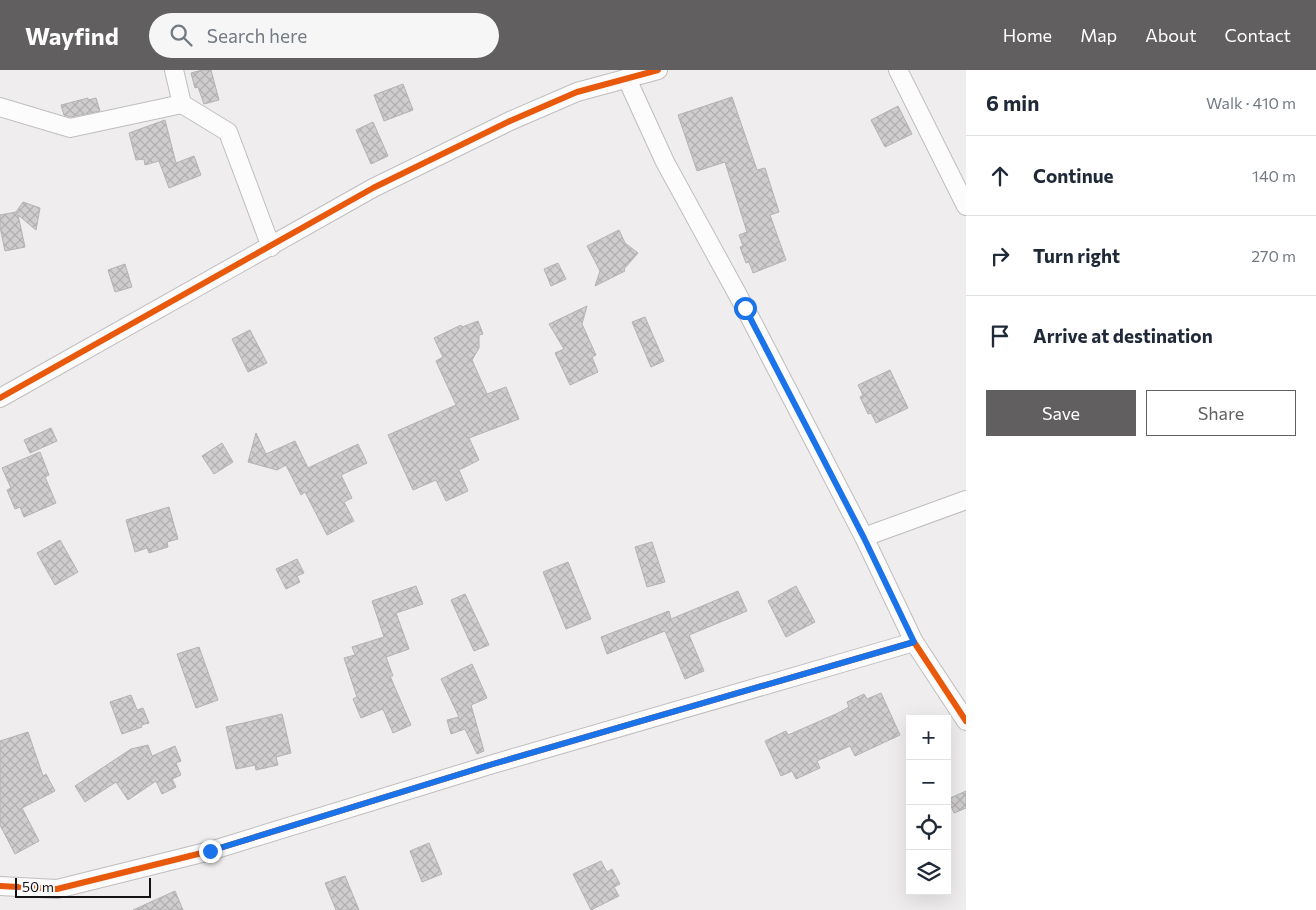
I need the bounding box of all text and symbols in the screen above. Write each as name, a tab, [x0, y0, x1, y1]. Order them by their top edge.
search box	[149, 13, 499, 58]
text: Wayfind	[25, 21, 119, 50]
icon: search	[167, 21, 195, 49]
text: Search here	[207, 24, 307, 47]
text: Home	[1003, 24, 1052, 46]
text: Map	[1080, 24, 1117, 46]
text: About	[1145, 24, 1197, 46]
text: Contact	[1225, 24, 1291, 46]
text: 6 min	[986, 90, 1039, 115]
text: Walk · 410 m	[1206, 93, 1296, 112]
icon: ahead	[986, 162, 1014, 190]
text: Continue	[1033, 164, 1113, 187]
text: 140 m	[1252, 166, 1296, 185]
icon: right	[986, 242, 1014, 270]
text: Turn right	[1033, 244, 1120, 267]
text: 270 m	[1251, 246, 1296, 265]
route start	[734, 297, 757, 320]
icon: arrive	[986, 322, 1014, 350]
text: Arrive at destination	[1033, 324, 1213, 347]
button: Save	[986, 390, 1136, 436]
button: Share	[1146, 390, 1296, 436]
map controls	[906, 715, 951, 895]
button: +	[906, 715, 951, 760]
button: −	[906, 760, 951, 805]
button: locate	[906, 805, 951, 850]
route end	[199, 840, 222, 863]
button: layers	[906, 850, 951, 895]
scale bar	[15, 875, 151, 898]
text: 50 m	[22, 878, 54, 895]

